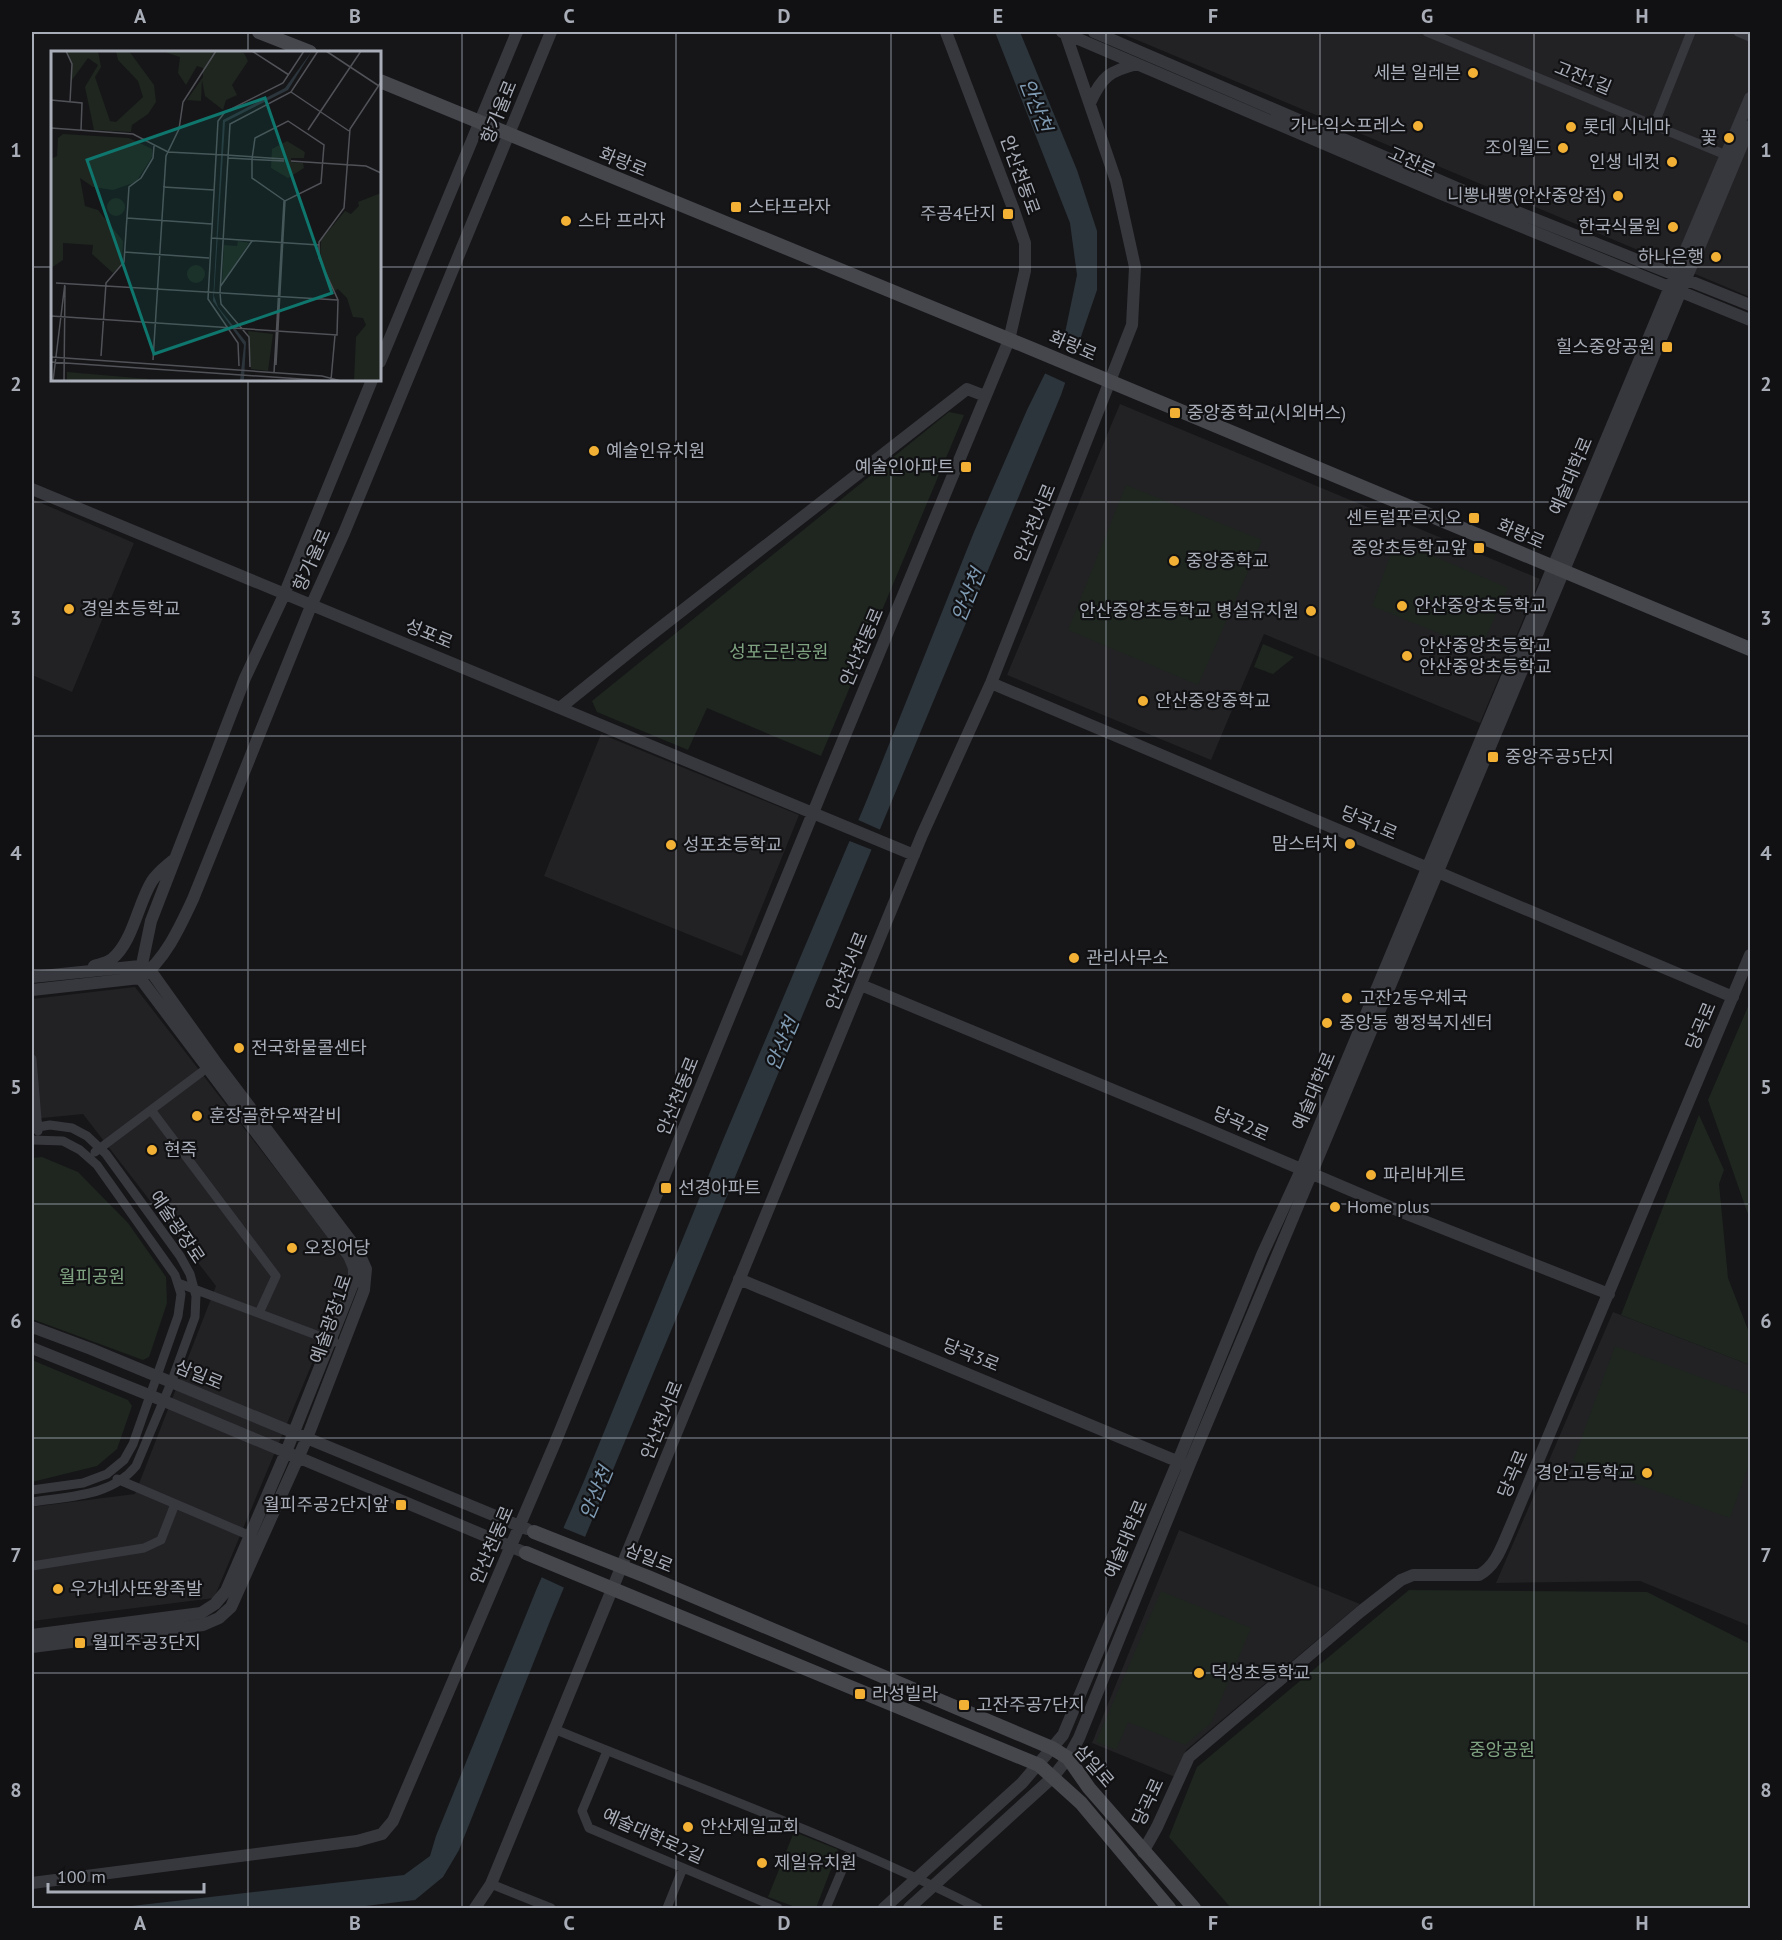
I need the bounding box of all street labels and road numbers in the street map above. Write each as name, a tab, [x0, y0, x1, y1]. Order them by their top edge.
street label: 고잔1길	[1551, 56, 1615, 99]
street label: 항가울로	[475, 77, 522, 147]
street label: 안산천동로	[996, 132, 1045, 218]
street label: 고잔로	[1385, 141, 1440, 182]
street label: 화랑로	[596, 142, 651, 182]
street label: 화랑로	[1046, 325, 1101, 366]
street label: 예술대학로	[1544, 433, 1597, 518]
street label: 안산천서로	[1008, 480, 1061, 566]
street label: 화랑로	[1494, 513, 1549, 554]
street label: 항가울로	[288, 525, 336, 595]
street label: 안산천동로	[835, 604, 888, 689]
street label: 성포로	[402, 614, 457, 654]
street label: 당곡1로	[1337, 800, 1401, 845]
street label: 안산천서로	[820, 928, 873, 1014]
street label: 당곡로	[1680, 998, 1721, 1053]
street label: 예술대학로	[1287, 1048, 1340, 1133]
street label: 안산천동로	[651, 1053, 704, 1139]
street label: 당곡2로	[1209, 1101, 1273, 1146]
street label: 예술광장로	[145, 1186, 210, 1267]
street label: 예술광장1로	[305, 1271, 356, 1366]
street label: 당곡3로	[939, 1333, 1003, 1376]
street label: 삼일로	[172, 1355, 227, 1395]
street label: 안산천서로	[635, 1377, 688, 1463]
street label: 당곡로	[1492, 1446, 1533, 1501]
street label: 예술대학로	[1099, 1496, 1152, 1581]
street label: 안산천동로	[465, 1502, 518, 1587]
street label: 삼일로	[622, 1538, 677, 1578]
street label: 삼일로	[1069, 1739, 1119, 1792]
street label: 당곡로	[1127, 1774, 1168, 1829]
street label: 예술대학로2길	[599, 1803, 708, 1868]

